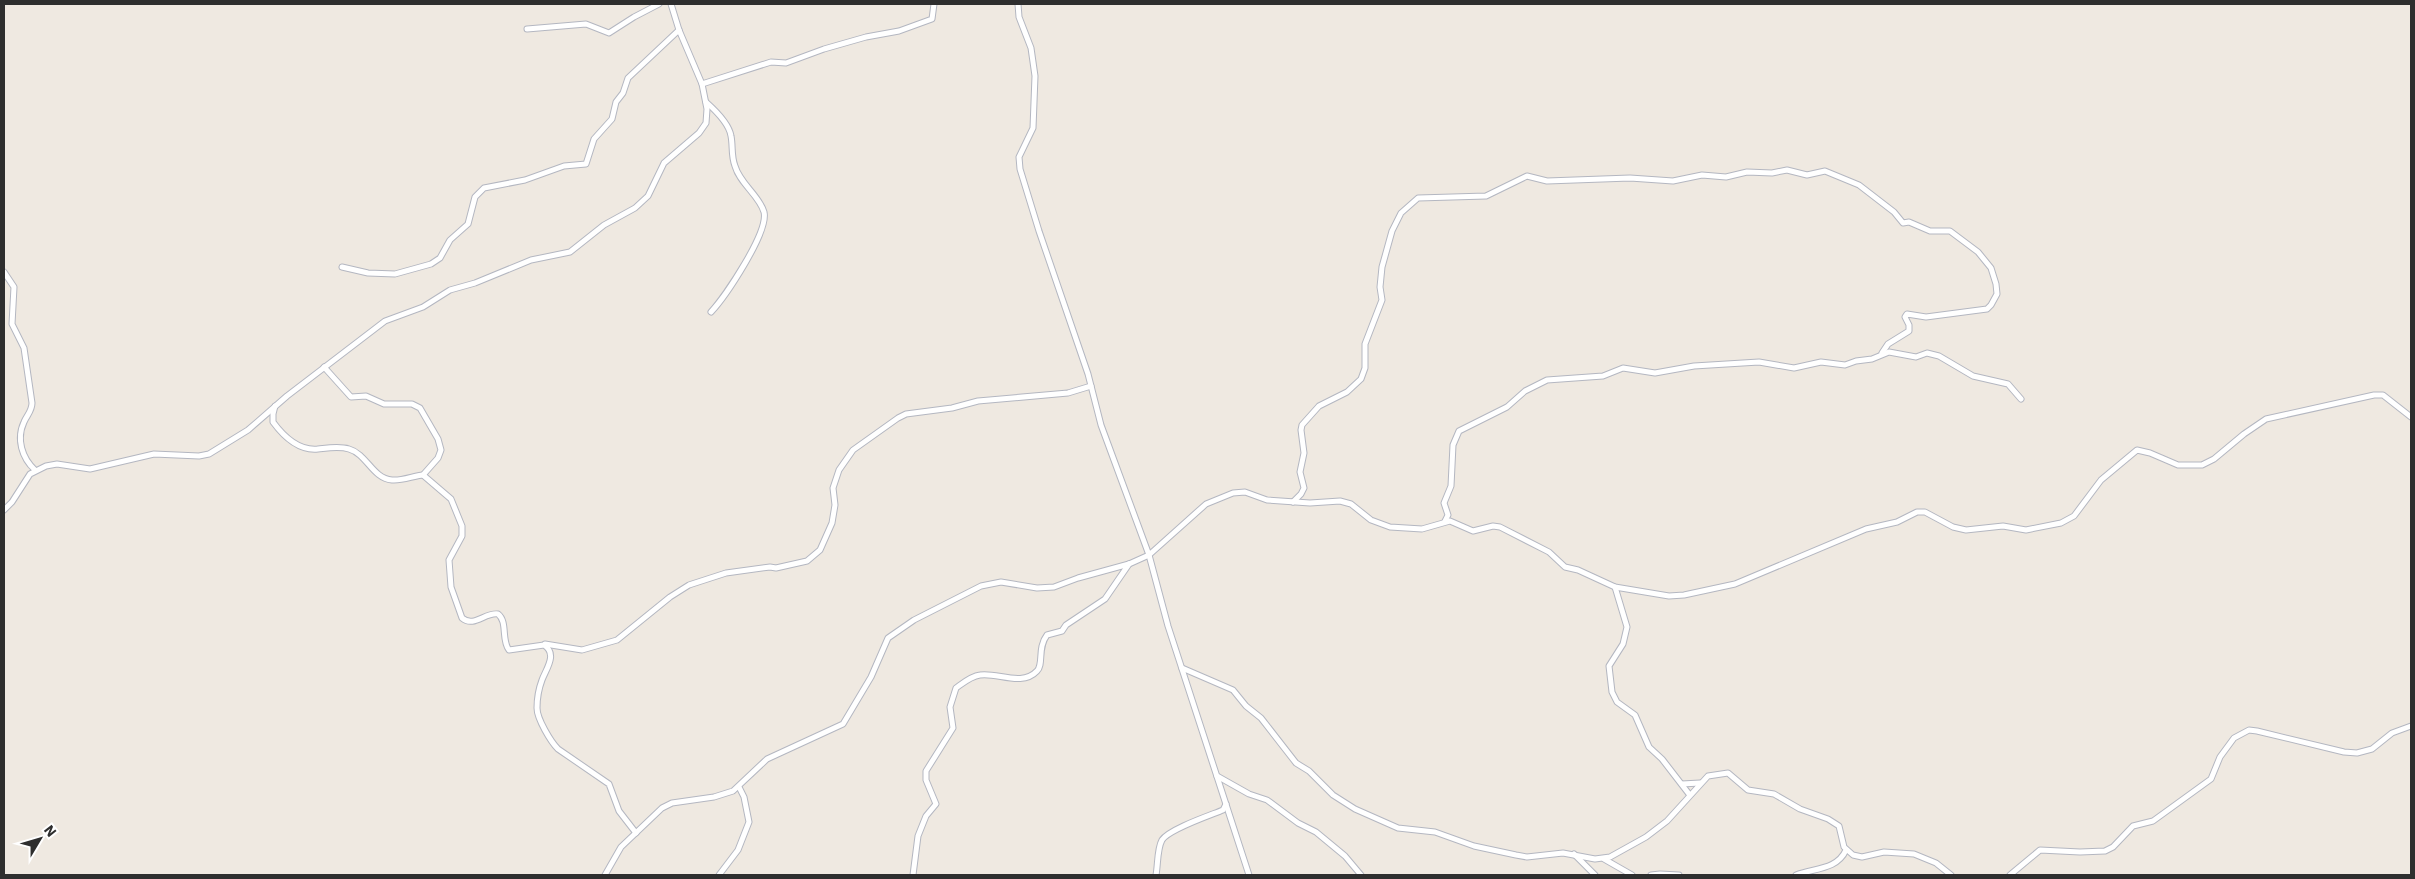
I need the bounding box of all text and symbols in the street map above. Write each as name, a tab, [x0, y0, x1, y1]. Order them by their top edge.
north arrow	[15, 814, 65, 864]
text: N	[40, 821, 60, 841]

